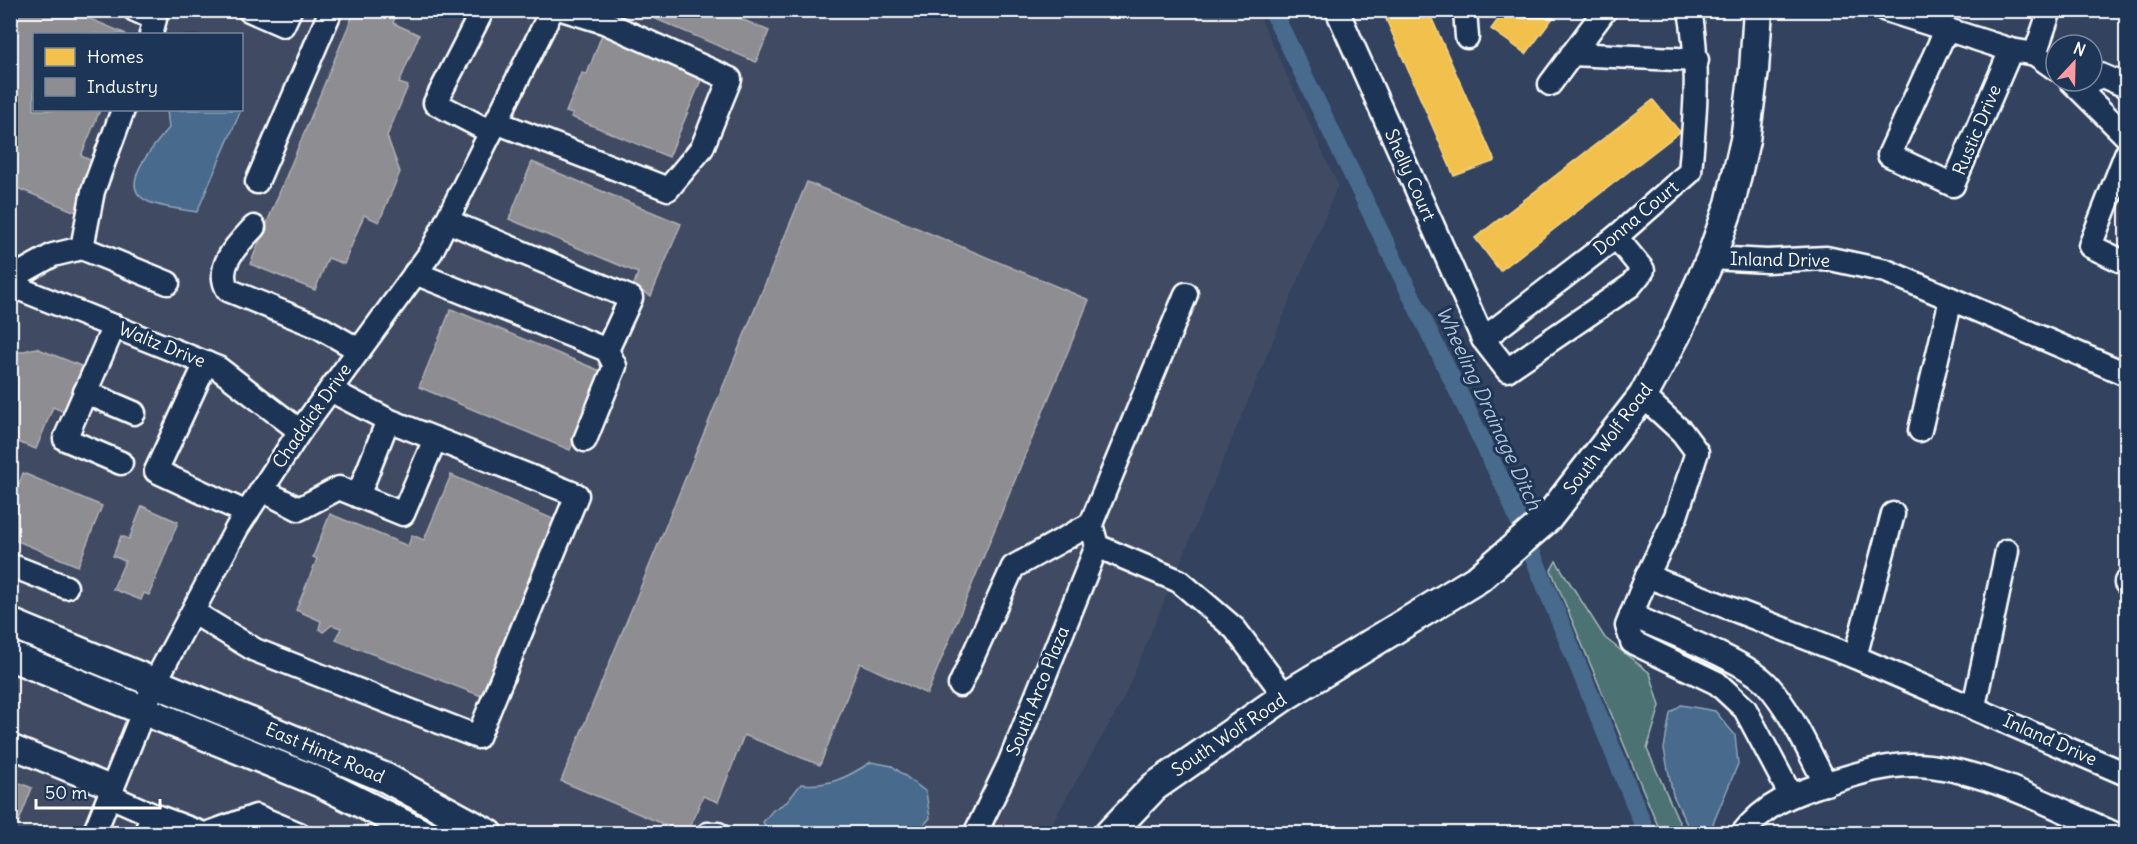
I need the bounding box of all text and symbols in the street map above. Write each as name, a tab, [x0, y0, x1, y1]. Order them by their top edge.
legend	[33, 33, 243, 111]
north arrow	[2044, 33, 2104, 93]
text: N	[2071, 38, 2088, 60]
text: Homes	[87, 45, 144, 68]
text: Industry	[87, 75, 158, 98]
street label: Rustic Drive	[1947, 81, 2006, 179]
street label: Shelly Court	[1380, 125, 1441, 224]
street label: Donna Court	[1588, 175, 1683, 260]
street label: Inland Drive	[1730, 247, 1830, 272]
water label: Wheeling Drainage Ditch	[1431, 302, 1548, 514]
street label: Waltz Drive	[115, 317, 209, 372]
street label: Chaddick Drive	[267, 359, 356, 473]
street label: South Wolf Road	[1558, 378, 1657, 499]
street label: South Arco Plaza	[1001, 623, 1074, 759]
street label: South Wolf Road	[1167, 687, 1291, 781]
street label: Inland Drive	[2000, 709, 2101, 770]
street label: East Hintz Road	[262, 717, 389, 788]
scale bar	[36, 772, 160, 810]
text: 50 m	[45, 781, 87, 804]

